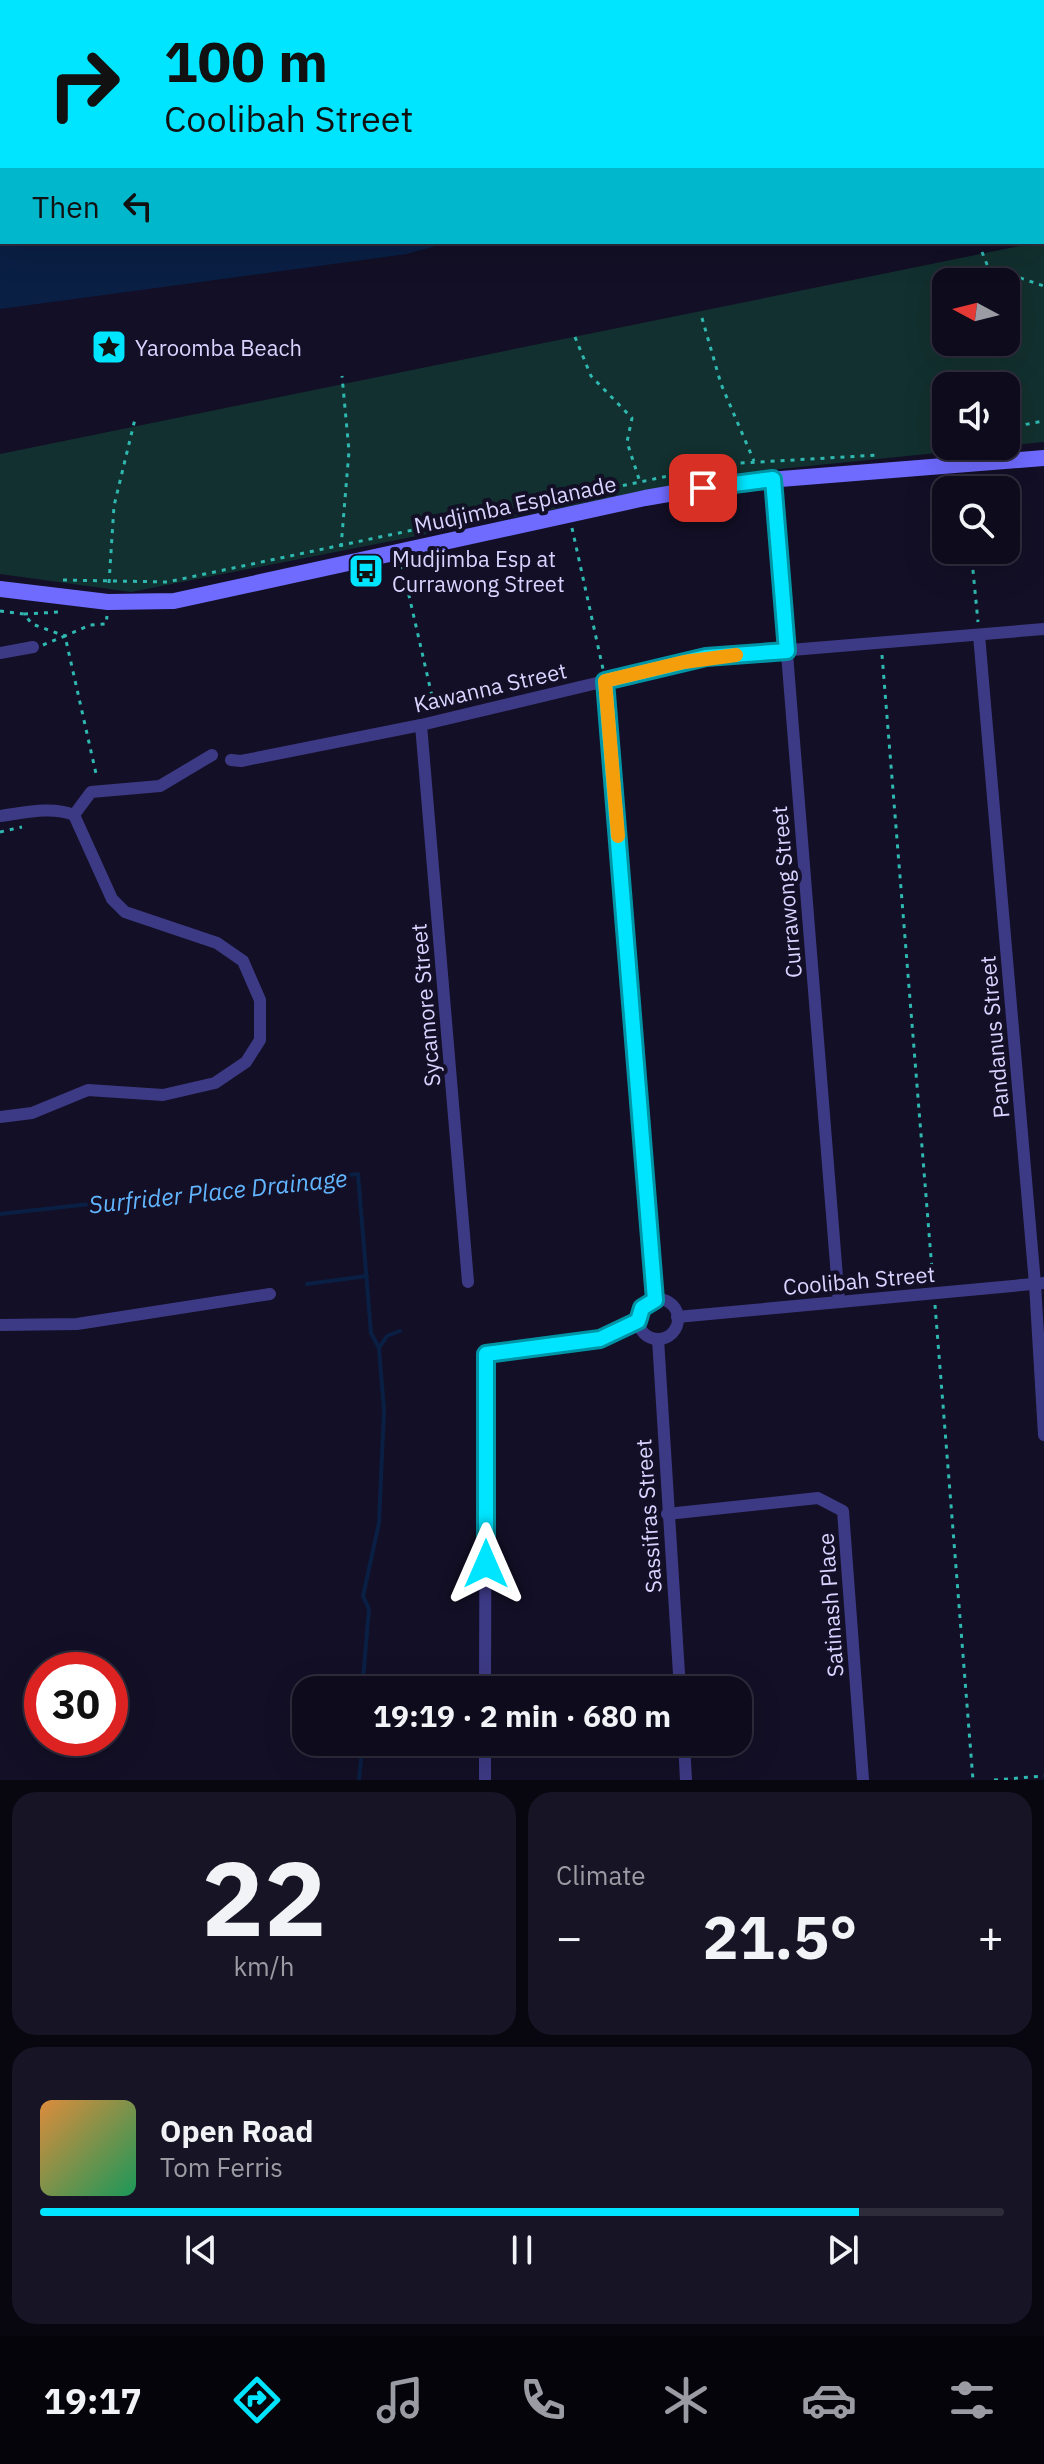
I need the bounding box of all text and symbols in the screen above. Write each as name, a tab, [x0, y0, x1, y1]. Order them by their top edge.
text: 100 m	[164, 25, 328, 97]
icon: right	[32, 32, 136, 136]
text: Coolibah Street	[164, 95, 413, 142]
icon: left	[116, 184, 160, 228]
text: Then	[32, 187, 100, 226]
north arrow	[932, 268, 1020, 356]
map controls	[932, 268, 1020, 564]
place icon: Yaroomba Beach	[90, 328, 128, 366]
place label: Yaroomba Beach	[135, 333, 302, 362]
button: sound	[932, 372, 1020, 460]
pin	[669, 454, 737, 522]
icon: arrive	[681, 466, 725, 510]
street label: Mudjimba Esplanade	[411, 468, 619, 540]
button: search	[932, 476, 1020, 564]
place label: Mudjimba Esp at Currawong Street	[392, 544, 565, 598]
bus stop icon: Mudjimba Esp at Currawong Street	[347, 552, 385, 590]
street label: Kawanna Street	[411, 655, 569, 719]
street label: Currawong Street	[764, 805, 808, 979]
street label: Sycamore Street	[403, 922, 447, 1088]
street label: Pandanus Street	[972, 954, 1016, 1120]
water label: Surfrider Place Drainage	[87, 1162, 349, 1220]
street label: Coolibah Street	[782, 1259, 936, 1301]
street label: Sassifras Street	[628, 1438, 668, 1594]
position arrow	[444, 1522, 528, 1606]
street label: Satinash Place	[810, 1532, 850, 1678]
speed limit sign: 30	[24, 1652, 128, 1756]
text: 19:19 · 2 min · 680 m	[373, 1696, 671, 1735]
text: 22	[202, 1829, 326, 1965]
text: Climate	[556, 1858, 646, 1892]
text: 21.5°	[703, 1897, 857, 1976]
text: −	[556, 1908, 582, 1965]
text: +	[978, 1908, 1004, 1965]
text: km/h	[233, 1949, 295, 1983]
text: Open Road	[160, 2111, 313, 2150]
text: Tom Ferris	[160, 2150, 283, 2184]
icon: previous	[179, 2228, 223, 2272]
icon: pause	[500, 2228, 544, 2272]
icon: next	[821, 2228, 865, 2272]
icon: directions	[229, 2372, 285, 2428]
icon: music	[372, 2372, 428, 2428]
icon: phone	[515, 2372, 571, 2428]
icon: climate	[658, 2372, 714, 2428]
icon: car	[801, 2372, 857, 2428]
icon: filters	[944, 2372, 1000, 2428]
text: 19:17	[44, 2377, 142, 2424]

